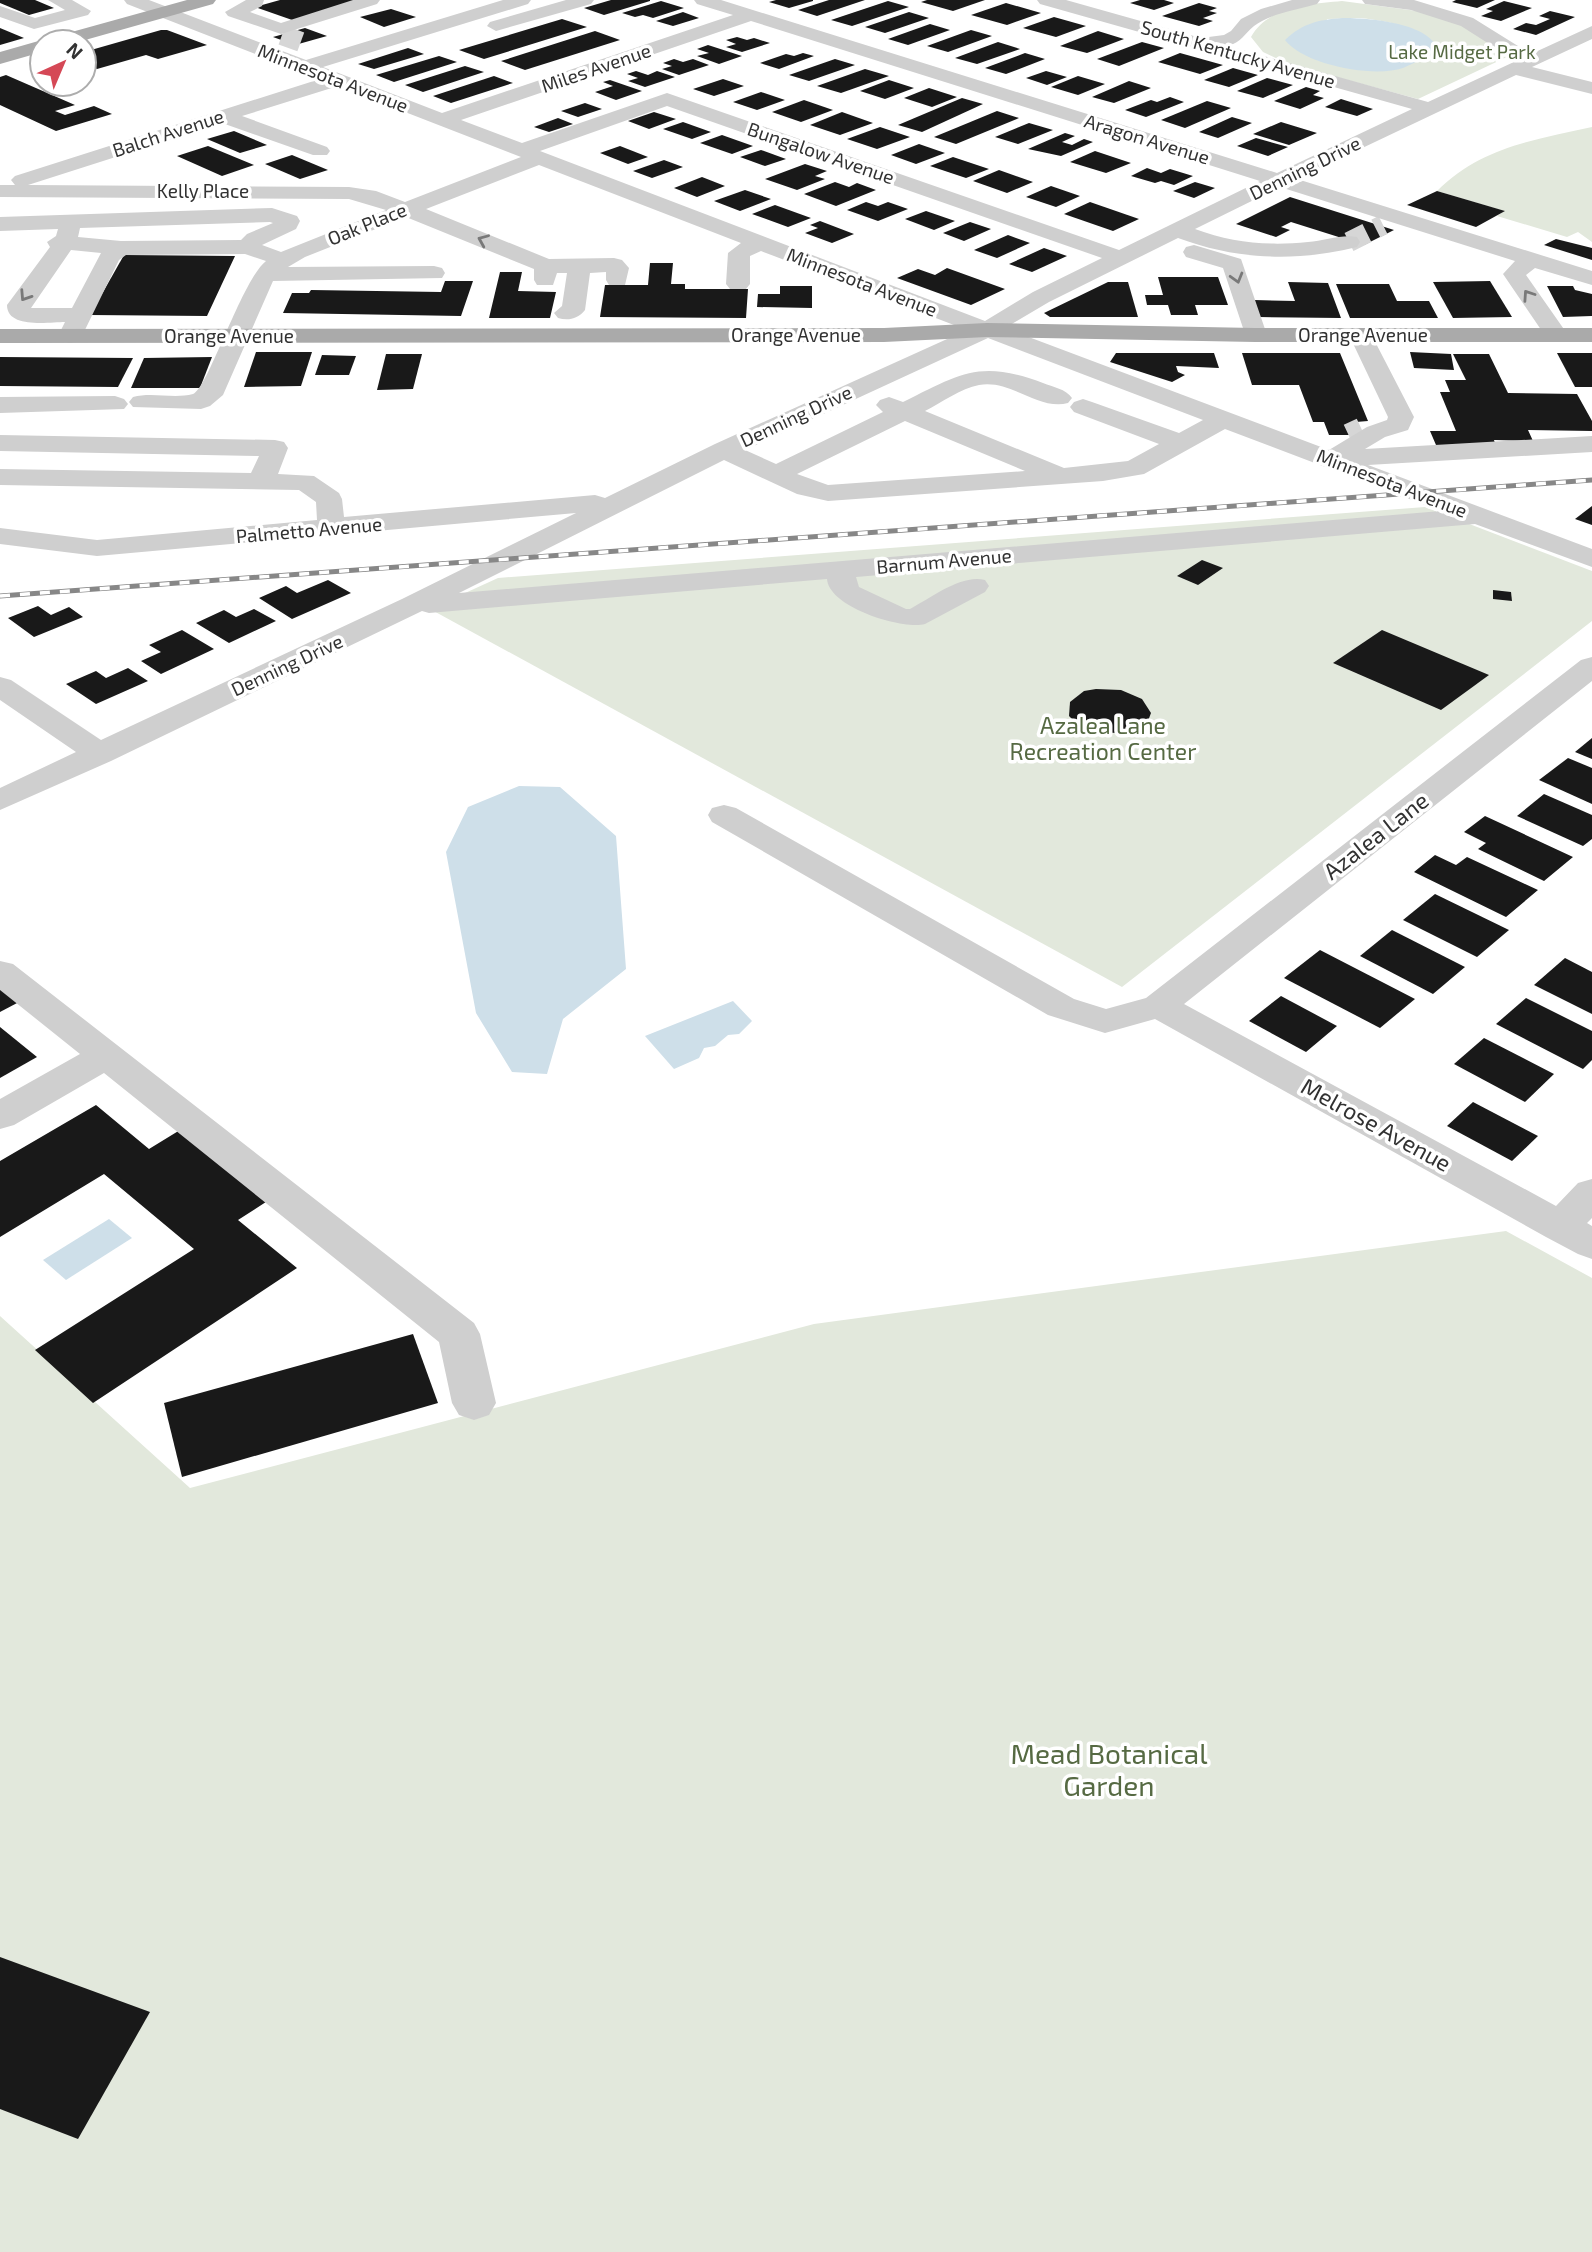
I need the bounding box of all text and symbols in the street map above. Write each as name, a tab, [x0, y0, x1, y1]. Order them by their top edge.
street label: South Kentucky Avenue	[1138, 15, 1338, 92]
north arrow	[28, 28, 98, 98]
text: N	[62, 37, 88, 63]
street label: Minnesota Avenue	[255, 38, 412, 117]
street label: Miles Avenue	[538, 38, 654, 97]
park label: Lake Midget Park	[1388, 40, 1536, 63]
street label: Balch Avenue	[109, 104, 226, 161]
street label: Aragon Avenue	[1082, 109, 1213, 168]
street label: Bungalow Avenue	[745, 117, 898, 188]
street label: Denning Drive	[1246, 131, 1364, 204]
street label: Kelly Place	[157, 179, 249, 202]
street label: Oak Place	[324, 197, 410, 250]
one-way arrow	[477, 234, 489, 248]
street label: Minnesota Avenue	[784, 242, 941, 321]
one-way arrow	[1229, 272, 1244, 284]
one-way arrow	[21, 288, 34, 301]
one-way arrow	[1524, 290, 1536, 303]
street label: Orange Avenue	[731, 323, 861, 346]
street label: Orange Avenue	[1298, 323, 1428, 346]
street label: Orange Avenue	[164, 324, 294, 347]
street label: Denning Drive	[736, 380, 855, 451]
street label: Minnesota Avenue	[1314, 443, 1471, 522]
street label: Palmetto Avenue	[235, 512, 383, 547]
street label: Barnum Avenue	[875, 543, 1013, 578]
street label: Denning Drive	[227, 629, 346, 700]
park label: Azalea Lane Recreation Center	[1010, 711, 1196, 765]
street label: Azalea Lane	[1317, 785, 1434, 885]
street label: Melrose Avenue	[1297, 1071, 1456, 1177]
park label: Mead Botanical Garden	[1010, 1736, 1208, 1802]

